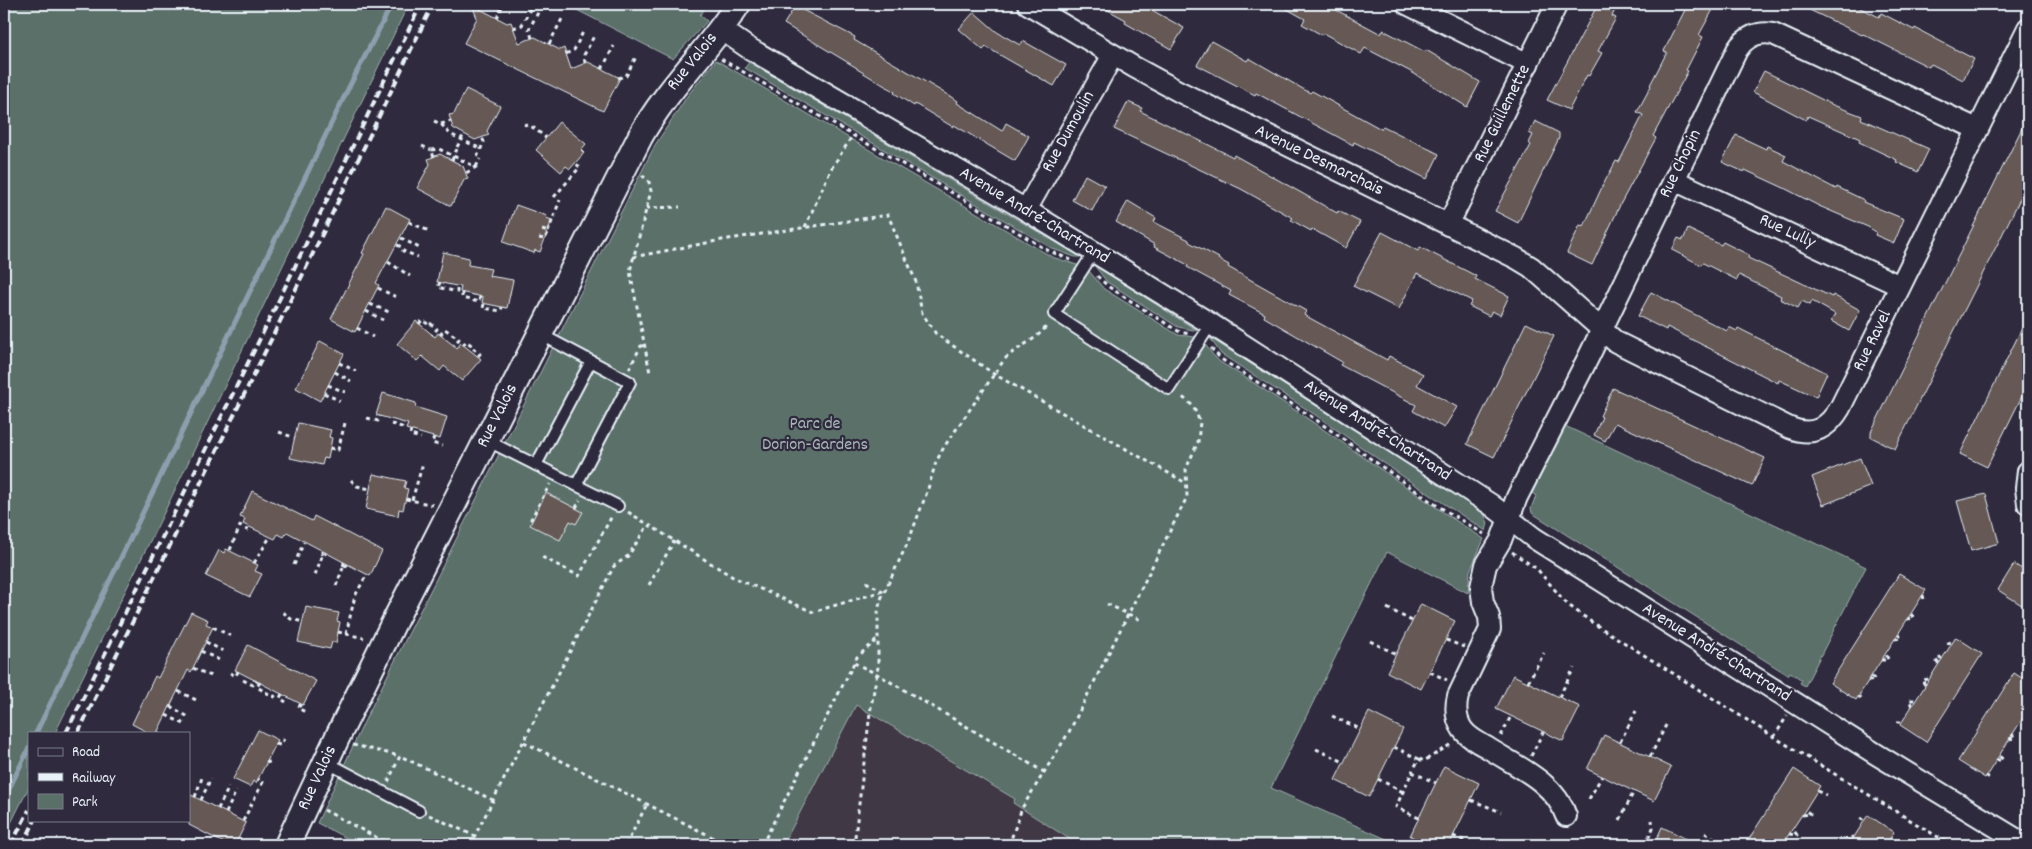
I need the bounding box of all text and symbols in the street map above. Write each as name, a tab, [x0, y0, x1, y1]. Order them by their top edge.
street label: Rue Valois	[662, 27, 724, 97]
street label: Rue Guillemette	[1468, 61, 1538, 167]
street label: Rue Dumoulin	[1036, 87, 1102, 177]
street label: Avenue Desmarchais	[1250, 119, 1388, 203]
street label: Rue Chopin	[1654, 125, 1708, 203]
street label: Avenue André-Chartrand	[954, 161, 1114, 271]
street label: Rue Lully	[1755, 208, 1820, 256]
street label: Rue Ravel	[1847, 305, 1899, 376]
street label: Avenue André-Chartrand	[1298, 374, 1456, 488]
street label: Rue Valois	[471, 380, 525, 452]
park label: Parc de Dorion-Gardens	[762, 412, 868, 458]
street label: Avenue André-Chartrand	[1637, 597, 1795, 709]
legend	[28, 732, 190, 822]
text: Road	[72, 742, 100, 764]
street label: Rue Valois	[292, 742, 344, 814]
text: Railway	[72, 768, 116, 790]
text: Park	[72, 792, 98, 814]

